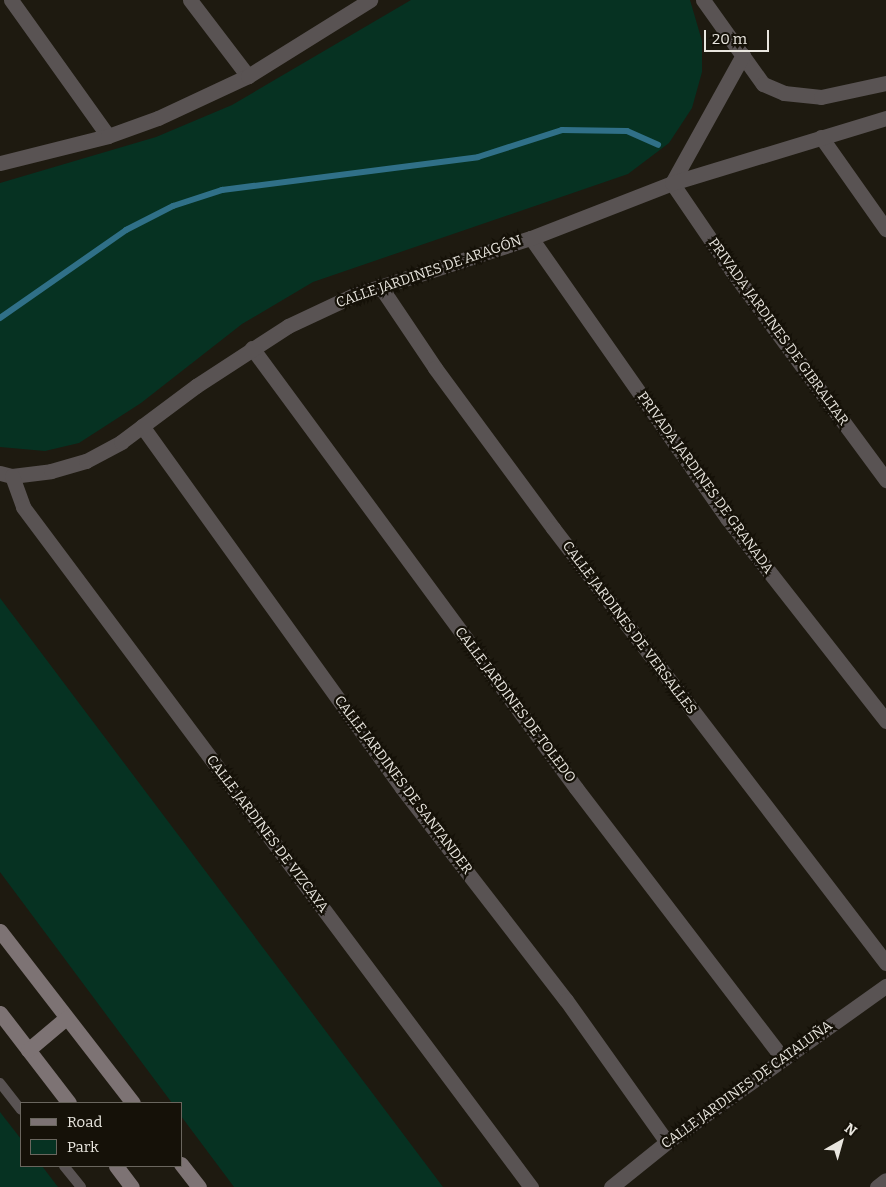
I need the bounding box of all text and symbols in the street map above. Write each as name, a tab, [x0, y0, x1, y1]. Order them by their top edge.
scale bar	[706, 20, 771, 52]
text: 20 m	[712, 30, 747, 48]
street label: CALLE JARDINES DE ARAGÓN	[334, 232, 524, 312]
street label: PRIVADA JARDINES DE GIBRALTAR	[704, 235, 852, 429]
street label: PRIVADA JARDINES DE GRANADA	[633, 389, 777, 577]
street label: CALLE JARDINES DE VERSALLES	[558, 538, 700, 718]
street label: CALLE JARDINES DE TOLEDO	[451, 624, 579, 786]
street label: CALLE JARDINES DE SANTANDER	[330, 693, 476, 877]
street label: CALLE JARDINES DE VIZCAYA	[202, 752, 332, 916]
street label: CALLE JARDINES DE CATALUÑA	[658, 1017, 836, 1153]
legend	[20, 1102, 182, 1167]
text: Road	[67, 1113, 102, 1131]
north arrow	[816, 1117, 866, 1167]
text: N	[841, 1120, 860, 1140]
text: Park	[67, 1138, 99, 1156]

